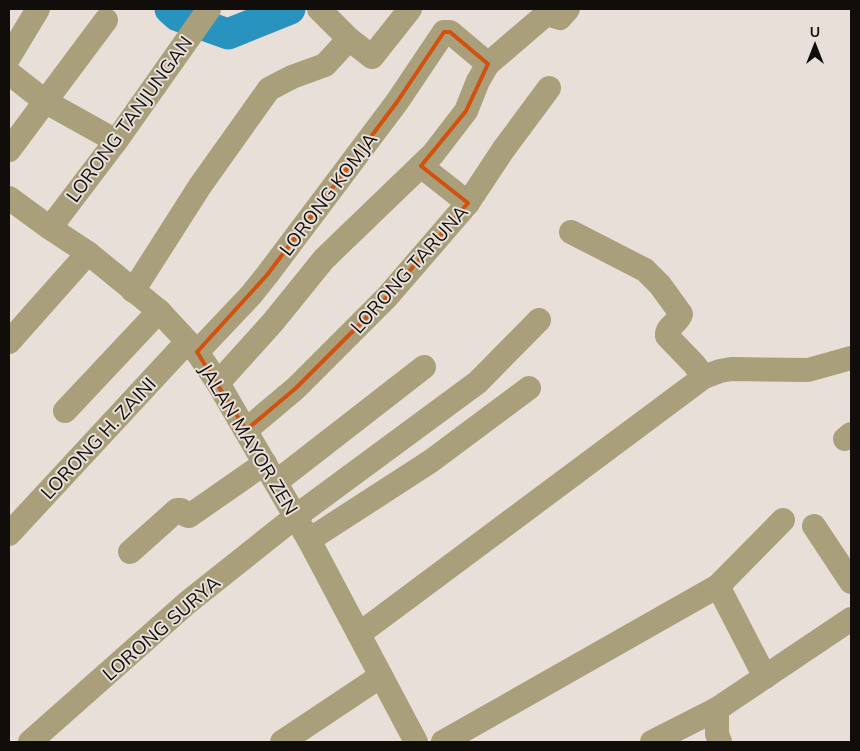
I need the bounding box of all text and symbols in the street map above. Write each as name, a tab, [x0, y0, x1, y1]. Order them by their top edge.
north arrow	[790, 20, 840, 70]
text: U	[810, 23, 820, 41]
street label: LORONG TANJUNGAN	[61, 31, 197, 207]
street label: LORONG KOMJA	[274, 128, 382, 260]
street label: LORONG TARUNA	[345, 200, 473, 338]
street label: JALAN MAYOR ZEN	[194, 359, 304, 519]
street label: LORONG H. ZAINI	[35, 372, 161, 504]
street label: LORONG SURYA	[97, 570, 225, 686]

